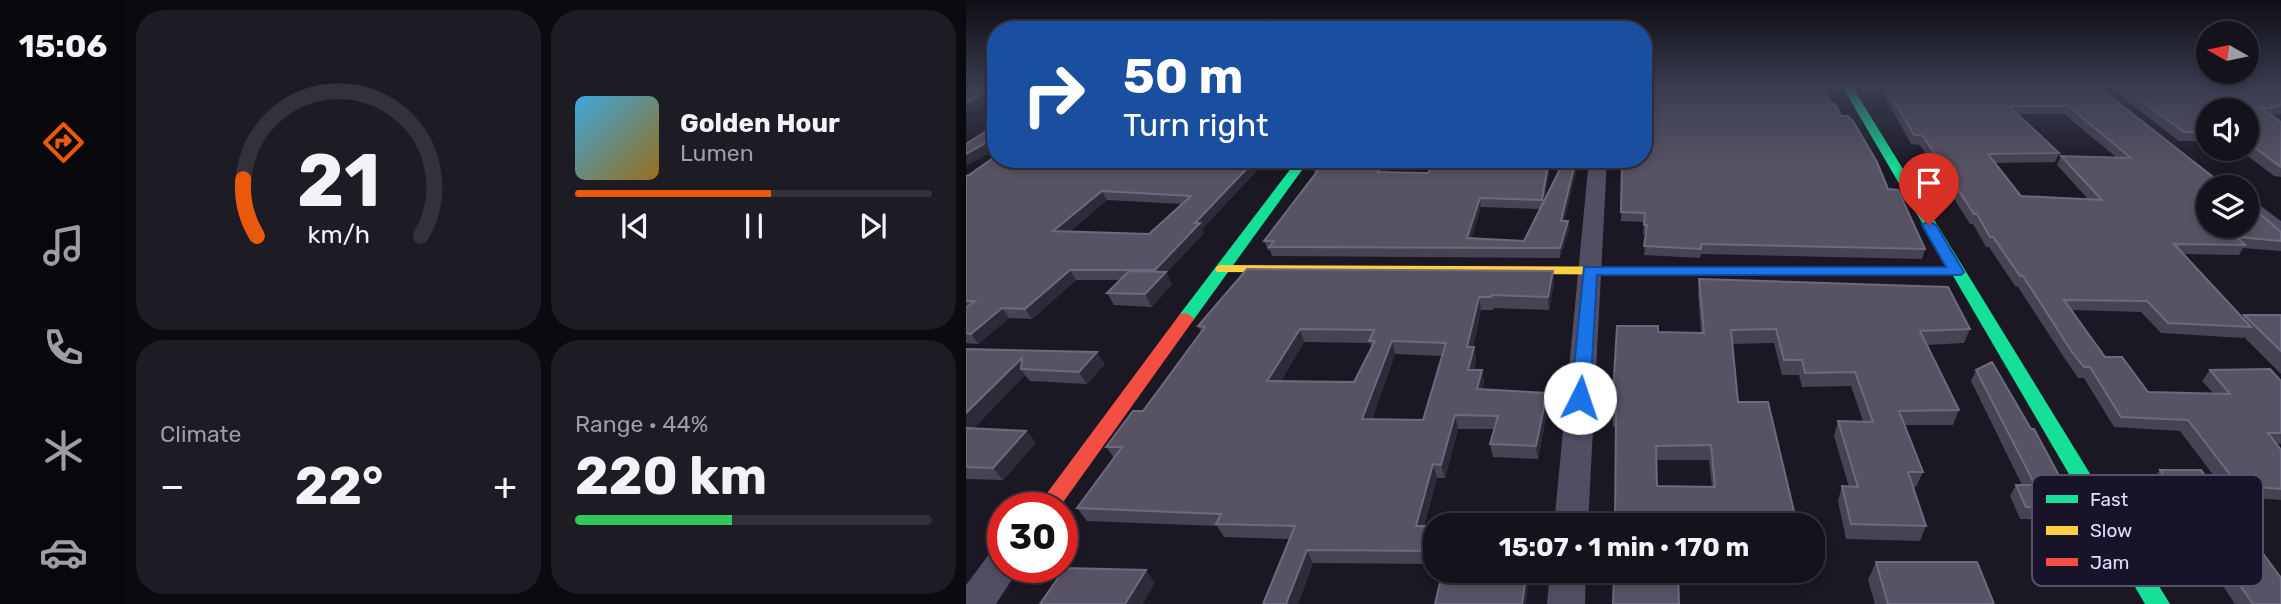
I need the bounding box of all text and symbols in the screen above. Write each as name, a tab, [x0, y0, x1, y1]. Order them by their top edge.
north arrow	[2196, 21, 2259, 84]
map controls	[2196, 21, 2259, 238]
text: 15:06	[19, 27, 107, 65]
text: 50 m	[1123, 47, 1243, 105]
icon: right	[1008, 49, 1099, 140]
button: sound	[2196, 98, 2259, 161]
text: Turn right	[1123, 106, 1268, 144]
text: Golden Hour	[680, 108, 840, 139]
icon: directions	[39, 118, 88, 167]
text: 21	[297, 139, 380, 225]
text: Lumen	[680, 139, 754, 167]
pin	[1899, 153, 1959, 225]
icon: arrive	[1910, 164, 1948, 202]
button: layers	[2196, 175, 2259, 238]
icon: previous	[616, 207, 654, 245]
icon: pause	[735, 207, 773, 245]
icon: next	[854, 207, 892, 245]
text: km/h	[307, 220, 370, 249]
icon: music	[39, 221, 88, 270]
icon: phone	[39, 323, 88, 372]
position arrow	[1543, 361, 1617, 435]
text: Range · 44%	[575, 410, 708, 438]
text: Climate	[160, 420, 241, 448]
icon: climate	[39, 426, 88, 475]
text: 220 km	[575, 445, 767, 507]
text: 22°	[295, 455, 384, 517]
text: −	[160, 463, 185, 509]
text: +	[493, 463, 517, 509]
legend	[2032, 475, 2263, 586]
text: Fast	[2090, 488, 2129, 511]
speed limit sign: 30	[987, 492, 1078, 583]
text: Slow	[2090, 519, 2132, 542]
icon: car	[39, 528, 88, 577]
text: 15:07 · 1 min · 170 m	[1499, 532, 1749, 563]
text: Jam	[2090, 551, 2129, 574]

